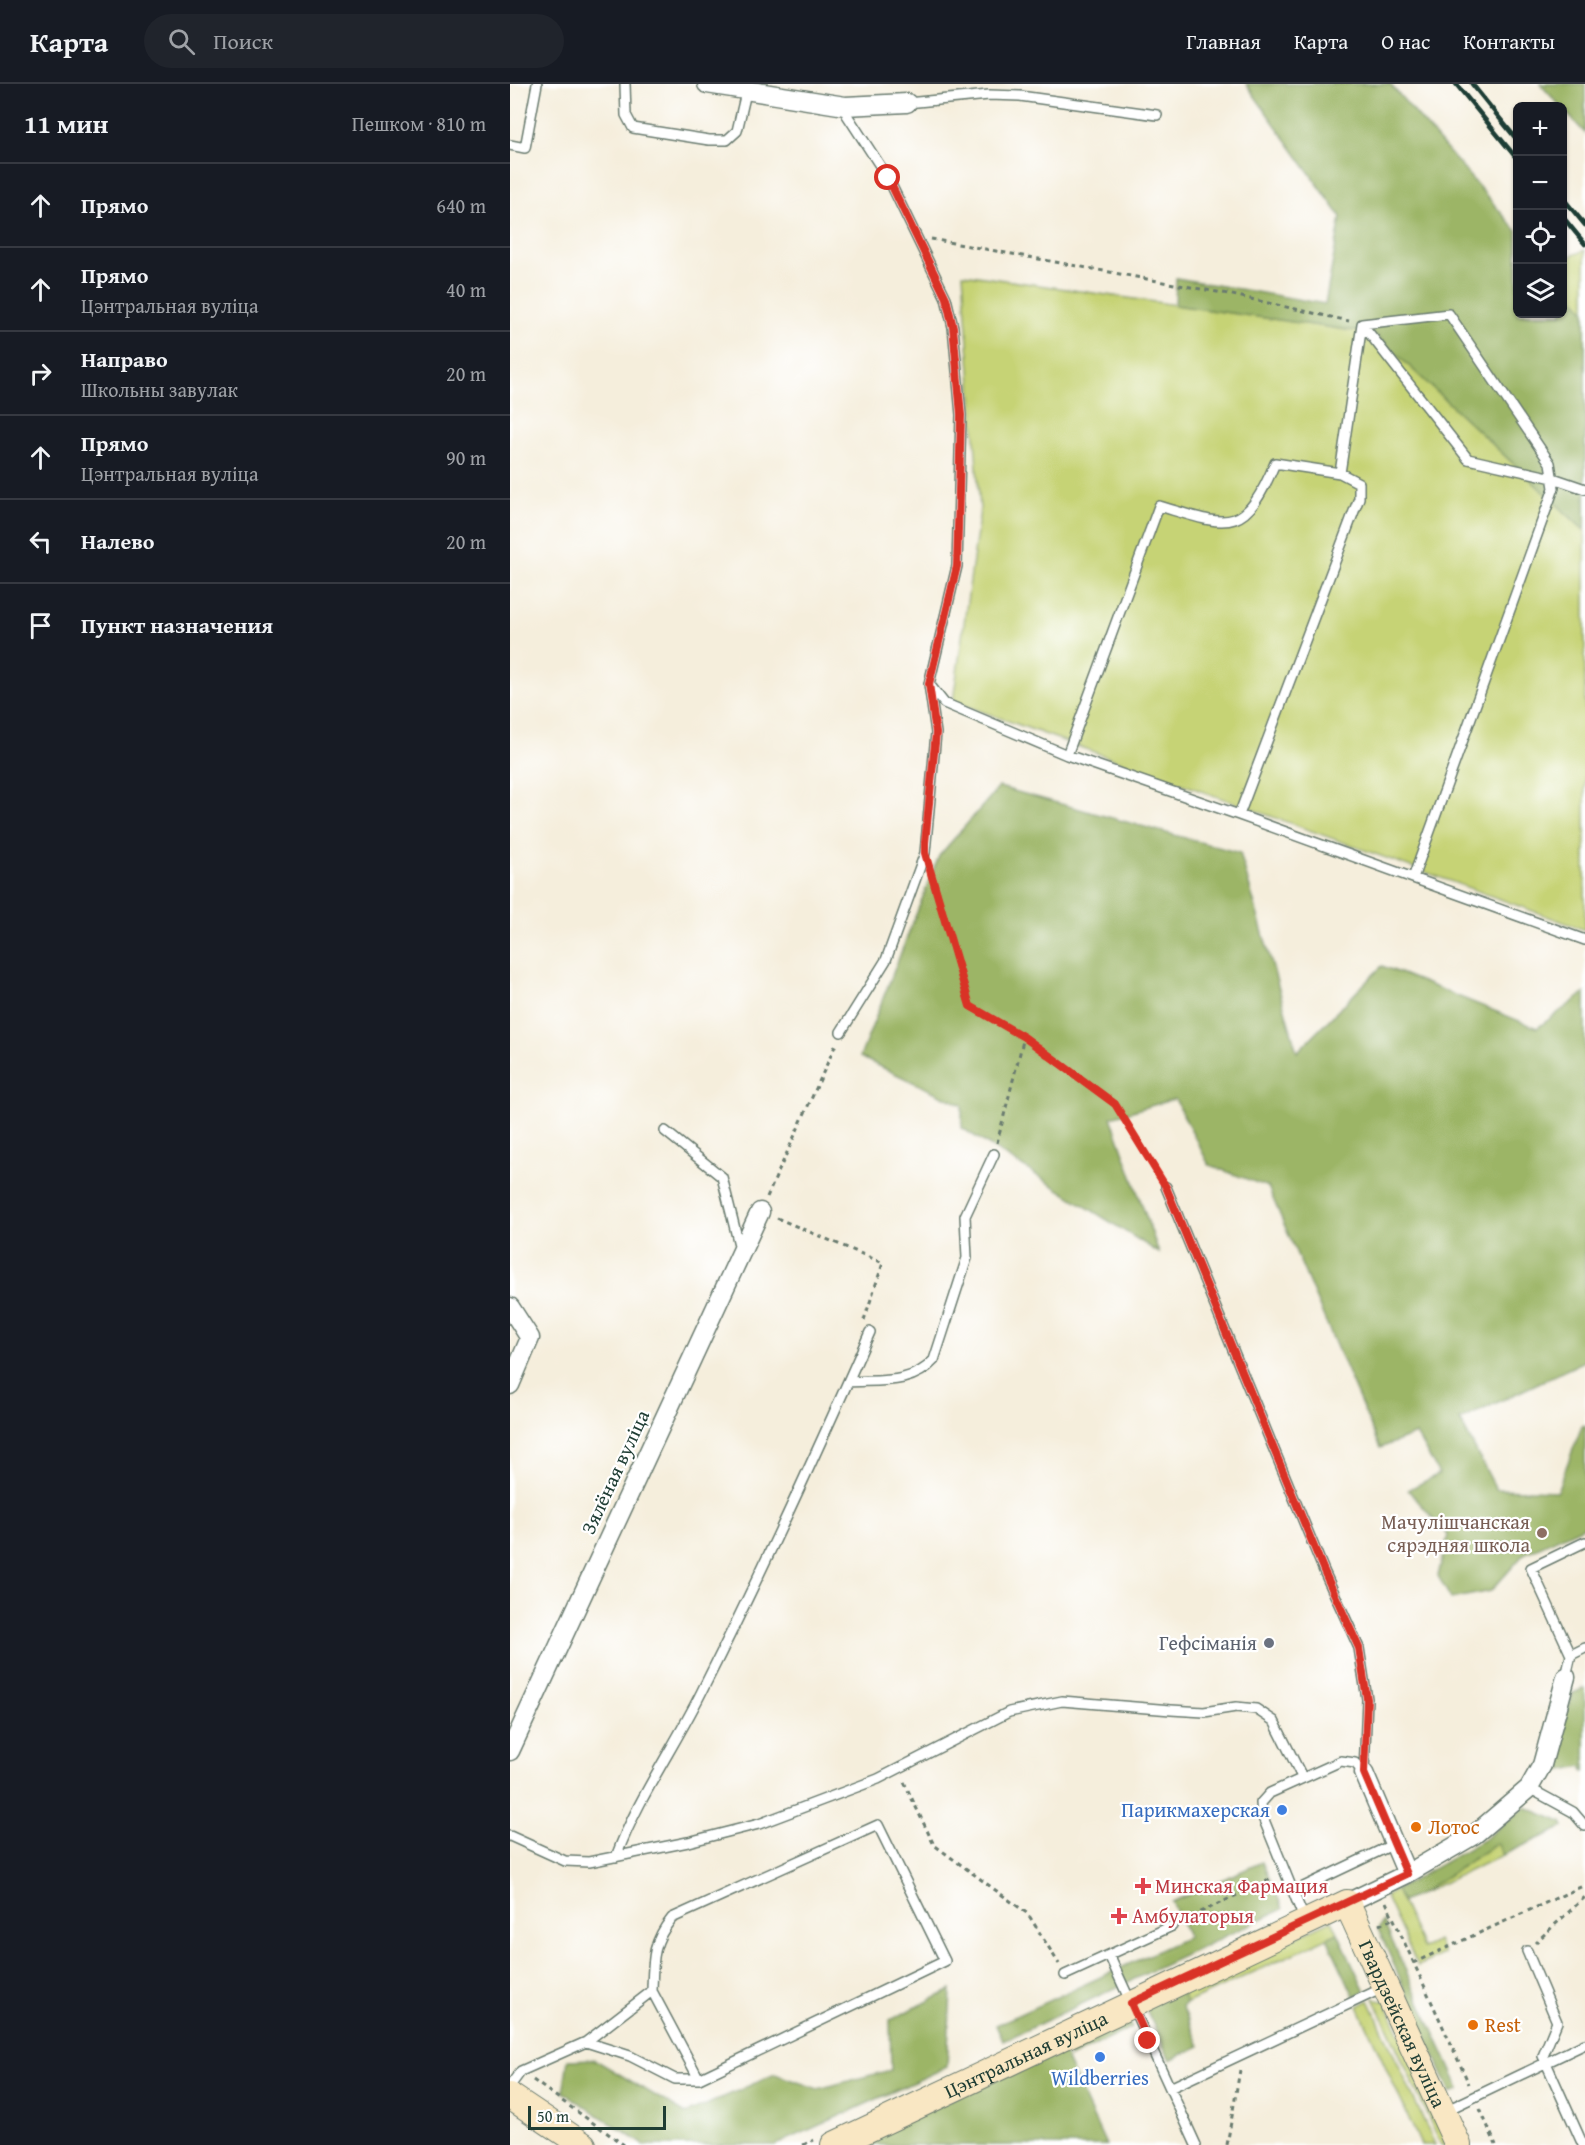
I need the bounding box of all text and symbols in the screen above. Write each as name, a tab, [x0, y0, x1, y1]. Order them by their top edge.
search box	[144, 14, 564, 68]
text: Карта	[30, 21, 108, 62]
icon: search	[165, 25, 198, 58]
text: Поиск	[213, 25, 273, 57]
text: Главная	[1186, 26, 1261, 57]
text: Карта	[1294, 26, 1348, 57]
text: О нас	[1381, 26, 1430, 57]
text: Контакты	[1463, 26, 1555, 57]
map controls	[1513, 102, 1567, 318]
button: +	[1513, 102, 1567, 156]
text: 11 мин	[24, 104, 109, 143]
text: Пешком · 810 m	[352, 109, 486, 138]
button: −	[1513, 156, 1567, 210]
route start	[874, 164, 900, 190]
icon: ahead	[24, 189, 57, 222]
text: Прямо	[81, 189, 148, 221]
text: 640 m	[436, 191, 486, 220]
button: locate	[1513, 210, 1567, 264]
text: Прямо	[81, 259, 148, 291]
button: layers	[1513, 264, 1567, 318]
icon: ahead	[24, 273, 57, 306]
text: 40 m	[446, 275, 486, 304]
text: Цэнтральная вуліца	[81, 291, 258, 320]
text: Направо	[81, 343, 168, 375]
icon: right	[24, 357, 57, 390]
text: 20 m	[446, 359, 486, 388]
text: Школьны завулак	[81, 375, 238, 404]
text: Прямо	[81, 427, 148, 459]
icon: ahead	[24, 441, 57, 474]
text: 90 m	[446, 443, 486, 472]
text: Цэнтральная вуліца	[81, 459, 258, 488]
icon: left	[24, 525, 57, 558]
text: Налево	[81, 525, 154, 557]
text: 20 m	[446, 527, 486, 556]
icon: arrive	[24, 609, 57, 642]
text: Пункт назначения	[81, 609, 273, 641]
street label: Зялёная вуліца	[573, 1405, 656, 1539]
place label: Мачулішчанская сярэдняя школа	[1381, 1507, 1530, 1559]
marker: Мачулішчанская сярэдняя школа	[1535, 1526, 1549, 1540]
place label: Гефсіманія	[1159, 1628, 1257, 1657]
marker: Гефсіманія	[1262, 1636, 1276, 1650]
place label: Парикмахерская	[1121, 1795, 1270, 1824]
marker: Парикмахерская	[1275, 1803, 1289, 1817]
place label: Лотос	[1428, 1812, 1480, 1841]
marker: Лотос	[1409, 1820, 1423, 1834]
place label: Минская Фармация	[1155, 1871, 1328, 1900]
marker: Минская Фармация	[1136, 1879, 1150, 1893]
place label: Амбулаторыя	[1132, 1901, 1254, 1930]
marker: Амбулаторыя	[1110, 1907, 1128, 1925]
street label: Гвардзейская вуліца	[1352, 1935, 1454, 2112]
street label: Цэнтральная вуліца	[939, 2003, 1112, 2105]
place label: Rest	[1485, 2010, 1521, 2039]
marker: Rest	[1466, 2018, 1480, 2032]
route end	[1134, 2027, 1160, 2053]
marker: Wildberries	[1093, 2050, 1107, 2064]
place label: Wildberries	[1051, 2063, 1149, 2092]
scale bar	[528, 2103, 666, 2130]
text: 50 m	[537, 2104, 569, 2128]

